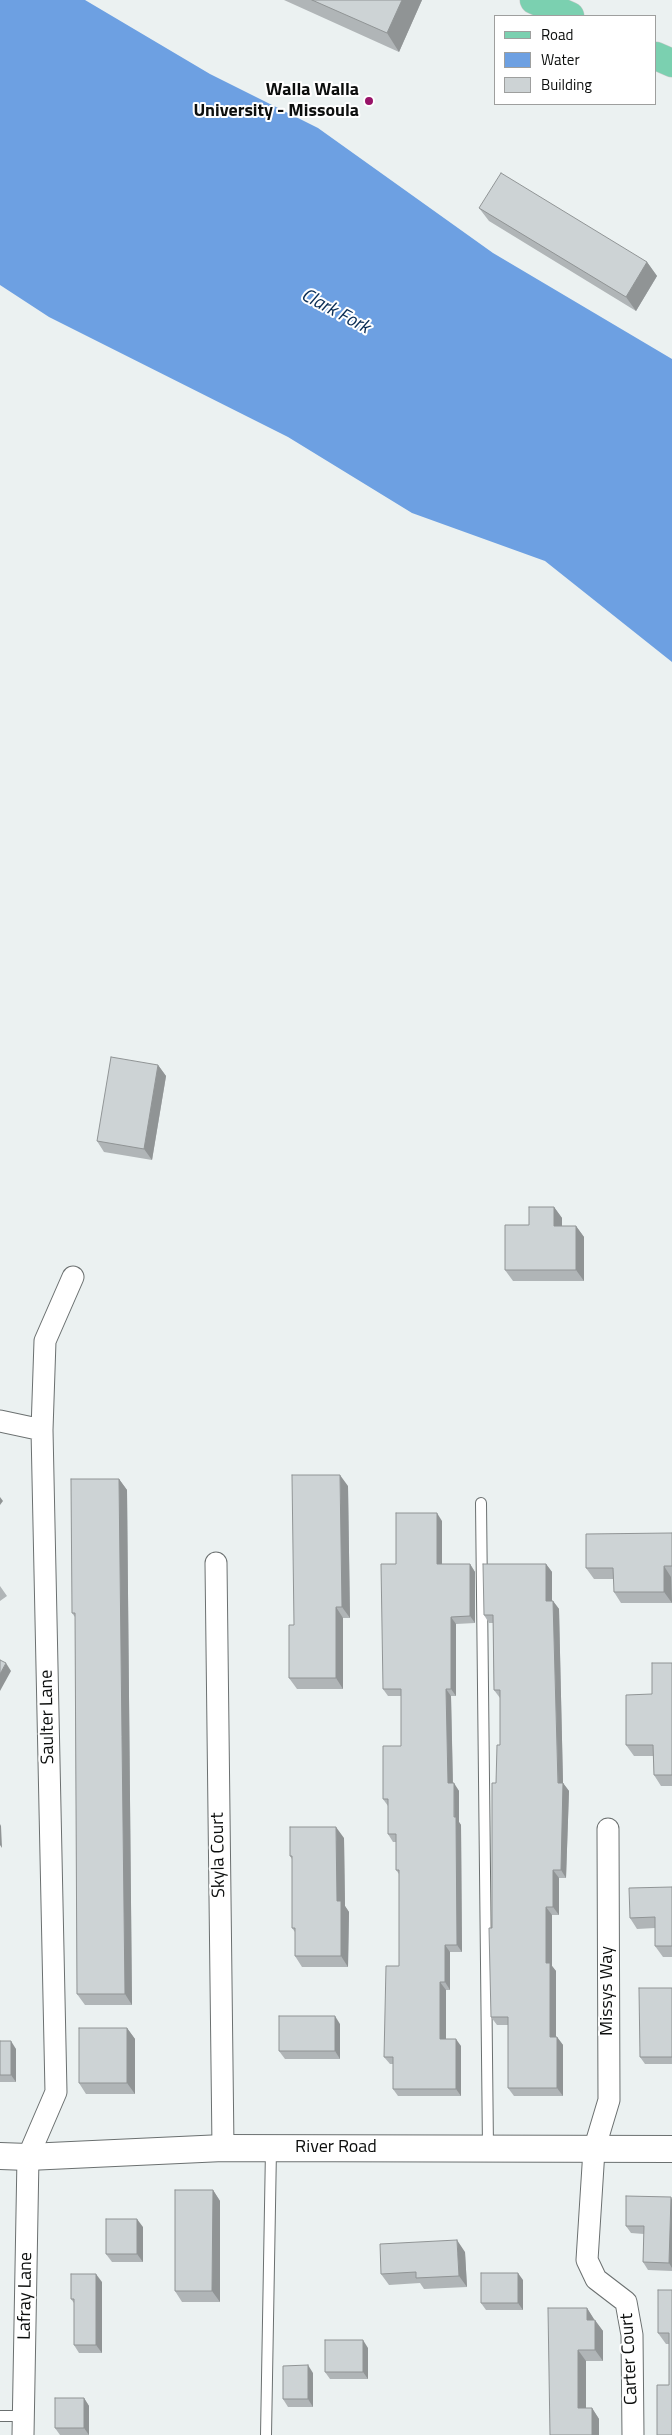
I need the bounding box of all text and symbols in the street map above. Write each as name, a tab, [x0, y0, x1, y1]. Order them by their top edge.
legend	[494, 15, 657, 105]
text: Road	[541, 23, 573, 46]
text: Water	[541, 48, 580, 71]
text: Building	[541, 73, 592, 96]
place label: Walla Walla University - Missoula	[193, 80, 359, 122]
marker: Walla Walla University - Missoula	[363, 95, 375, 107]
water label: Clark Fork	[297, 284, 373, 340]
street label: Saulter Lane	[36, 1670, 60, 1764]
street label: Skyla Court	[207, 1812, 231, 1898]
street label: Missys Way	[597, 1946, 619, 2036]
street label: River Road	[295, 2137, 377, 2159]
street label: Lafray Lane	[14, 2252, 38, 2340]
street label: Carter Court	[617, 2313, 643, 2405]

